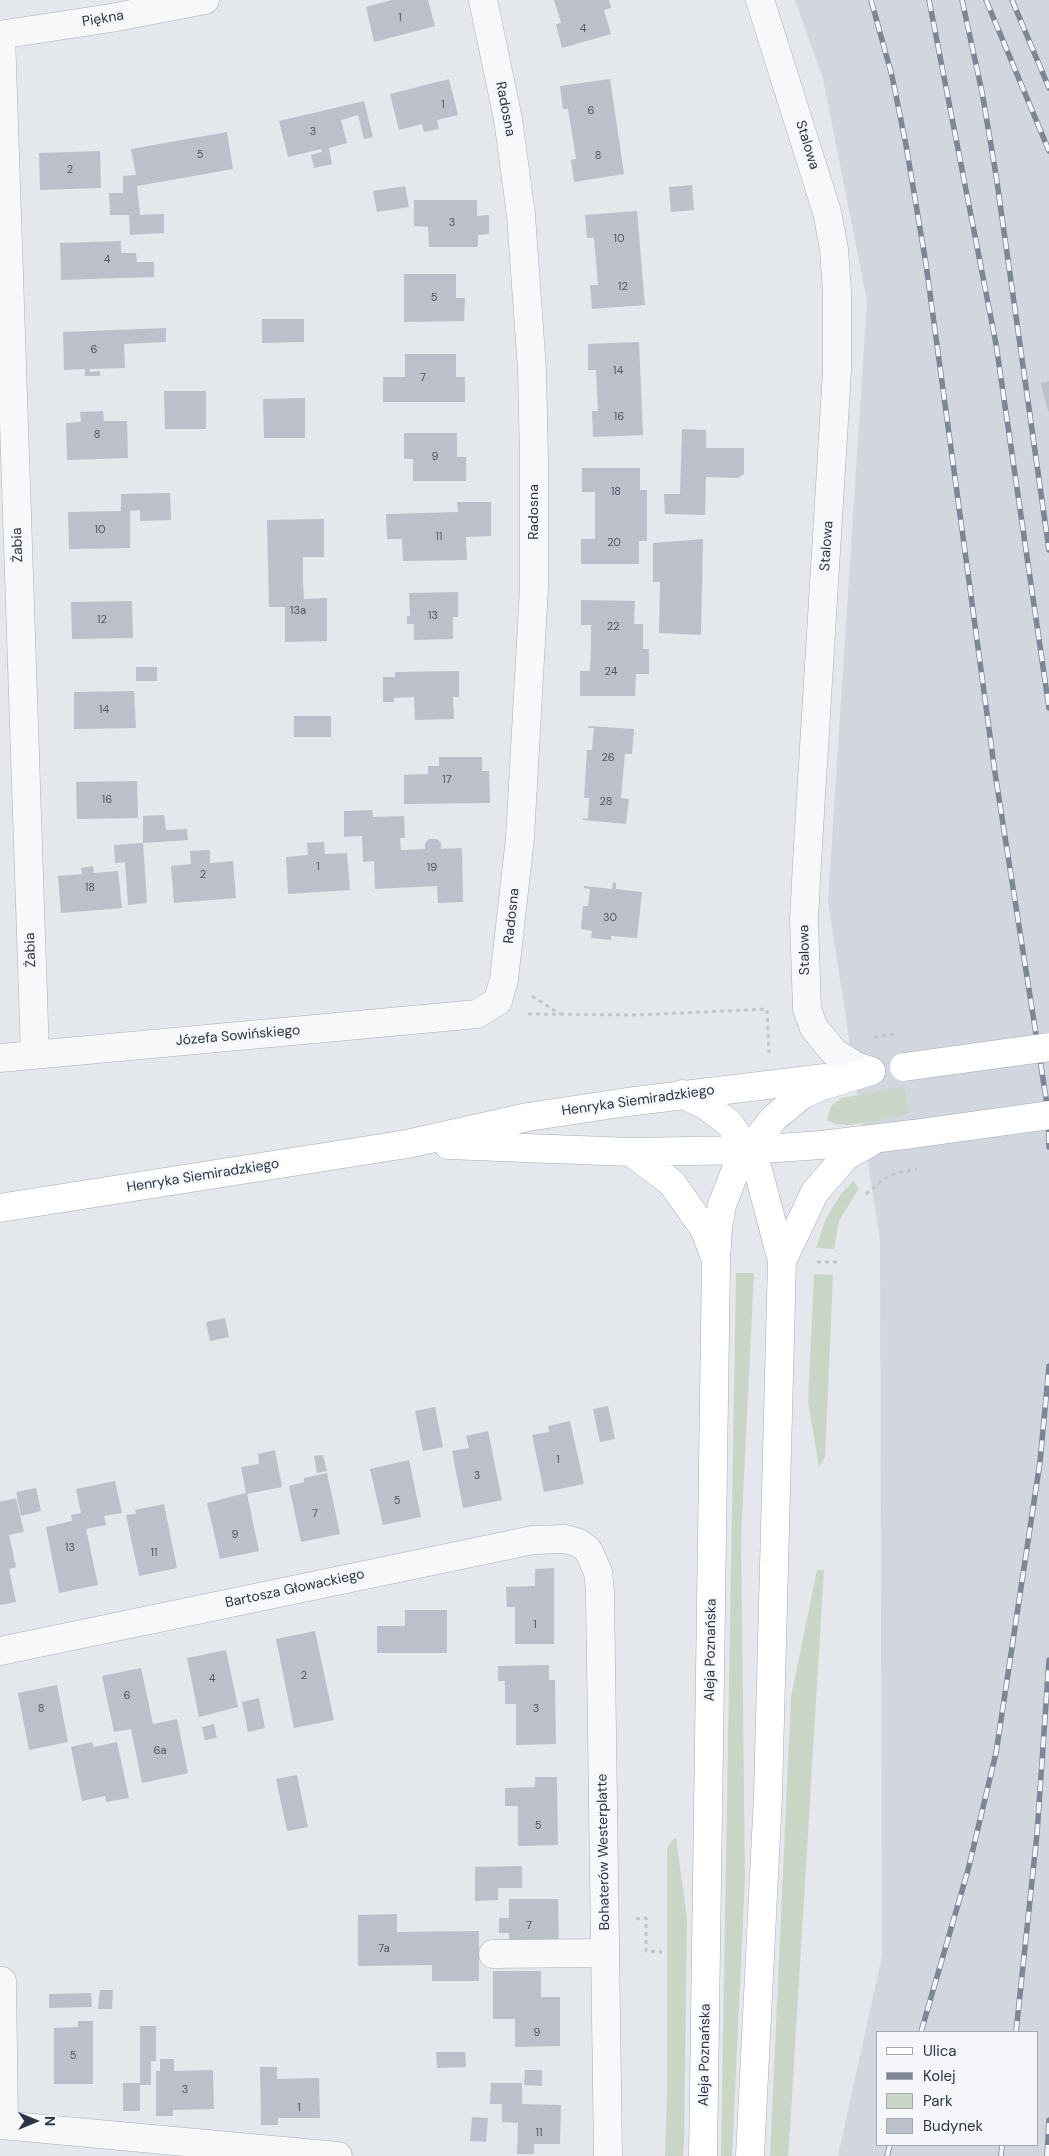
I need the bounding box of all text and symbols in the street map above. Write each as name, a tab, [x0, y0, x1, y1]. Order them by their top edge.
street label: Piękna	[81, 7, 125, 31]
house number: 1	[398, 11, 402, 25]
house number: 4	[580, 22, 586, 36]
street label: Radosna	[491, 80, 519, 138]
house number: 1	[441, 98, 445, 112]
house number: 6	[588, 104, 594, 118]
street label: Stalowa	[792, 118, 822, 172]
house number: 3	[310, 125, 316, 139]
house number: 5	[197, 148, 203, 162]
house number: 8	[595, 149, 601, 163]
house number: 2	[67, 163, 73, 177]
house number: 3	[449, 216, 455, 230]
house number: 10	[614, 232, 624, 246]
house number: 4	[104, 253, 110, 267]
house number: 12	[618, 280, 628, 294]
house number: 5	[431, 291, 437, 305]
house number: 6	[91, 343, 97, 357]
house number: 14	[613, 364, 623, 378]
house number: 7	[420, 371, 426, 385]
house number: 16	[614, 410, 624, 424]
house number: 8	[94, 428, 100, 442]
house number: 9	[432, 450, 438, 464]
street label: Radosna	[526, 484, 542, 540]
house number: 18	[611, 485, 621, 499]
street label: Stalowa	[817, 520, 837, 572]
house number: 10	[95, 523, 105, 537]
street label: Żabia	[9, 527, 27, 563]
house number: 11	[436, 530, 442, 544]
house number: 20	[607, 536, 621, 550]
house number: 13a	[290, 604, 306, 618]
house number: 13	[428, 609, 438, 623]
house number: 12	[97, 613, 107, 627]
house number: 22	[607, 620, 619, 634]
house number: 24	[605, 665, 617, 679]
house number: 14	[99, 703, 109, 717]
house number: 26	[601, 751, 615, 765]
house number: 17	[442, 773, 452, 787]
house number: 16	[102, 793, 112, 807]
house number: 28	[600, 795, 612, 809]
house number: 1	[316, 860, 320, 874]
house number: 19	[427, 861, 437, 875]
house number: 2	[200, 868, 206, 882]
house number: 18	[85, 881, 95, 895]
street label: Radosna	[501, 888, 523, 944]
house number: 30	[603, 911, 617, 925]
street label: Stalowa	[796, 925, 814, 975]
street label: Żabia	[22, 932, 40, 968]
street label: Józefa Sowińskiego	[175, 1022, 301, 1050]
street label: Henryka Siemiradzkiego	[560, 1082, 716, 1120]
street label: Henryka Siemiradzkiego	[126, 1156, 280, 1196]
house number: 1	[556, 1453, 560, 1467]
house number: 3	[474, 1469, 480, 1483]
house number: 5	[394, 1494, 400, 1508]
house number: 7	[312, 1507, 318, 1521]
house number: 9	[232, 1528, 238, 1542]
house number: 13	[65, 1541, 75, 1555]
house number: 11	[151, 1546, 157, 1560]
street label: Bartosza Głowackiego	[224, 1566, 366, 1612]
street label: Aleja Poznańska	[702, 1598, 720, 1702]
house number: 1	[533, 1618, 537, 1632]
house number: 2	[301, 1669, 307, 1683]
house number: 4	[209, 1672, 215, 1686]
house number: 6	[124, 1689, 130, 1703]
house number: 8	[38, 1702, 44, 1716]
house number: 3	[533, 1702, 539, 1716]
house number: 6a	[154, 1744, 166, 1758]
street label: Bohaterów Westerplatte	[594, 1773, 614, 1931]
house number: 5	[535, 1819, 541, 1833]
house number: 7	[526, 1919, 532, 1933]
house number: 7a	[378, 1942, 390, 1956]
street label: Aleja Poznańska	[696, 2003, 714, 2107]
house number: 9	[534, 2026, 540, 2040]
legend	[876, 2031, 1039, 2146]
text: Ulica	[923, 2041, 957, 2061]
house number: 5	[70, 2049, 76, 2063]
text: Kolej	[923, 2066, 956, 2086]
house number: 3	[182, 2083, 188, 2097]
text: Park	[923, 2091, 953, 2111]
north arrow	[10, 2096, 60, 2146]
house number: 1	[297, 2101, 301, 2115]
text: N	[41, 2116, 59, 2126]
text: Budynek	[923, 2116, 983, 2136]
house number: 11	[536, 2126, 542, 2140]

